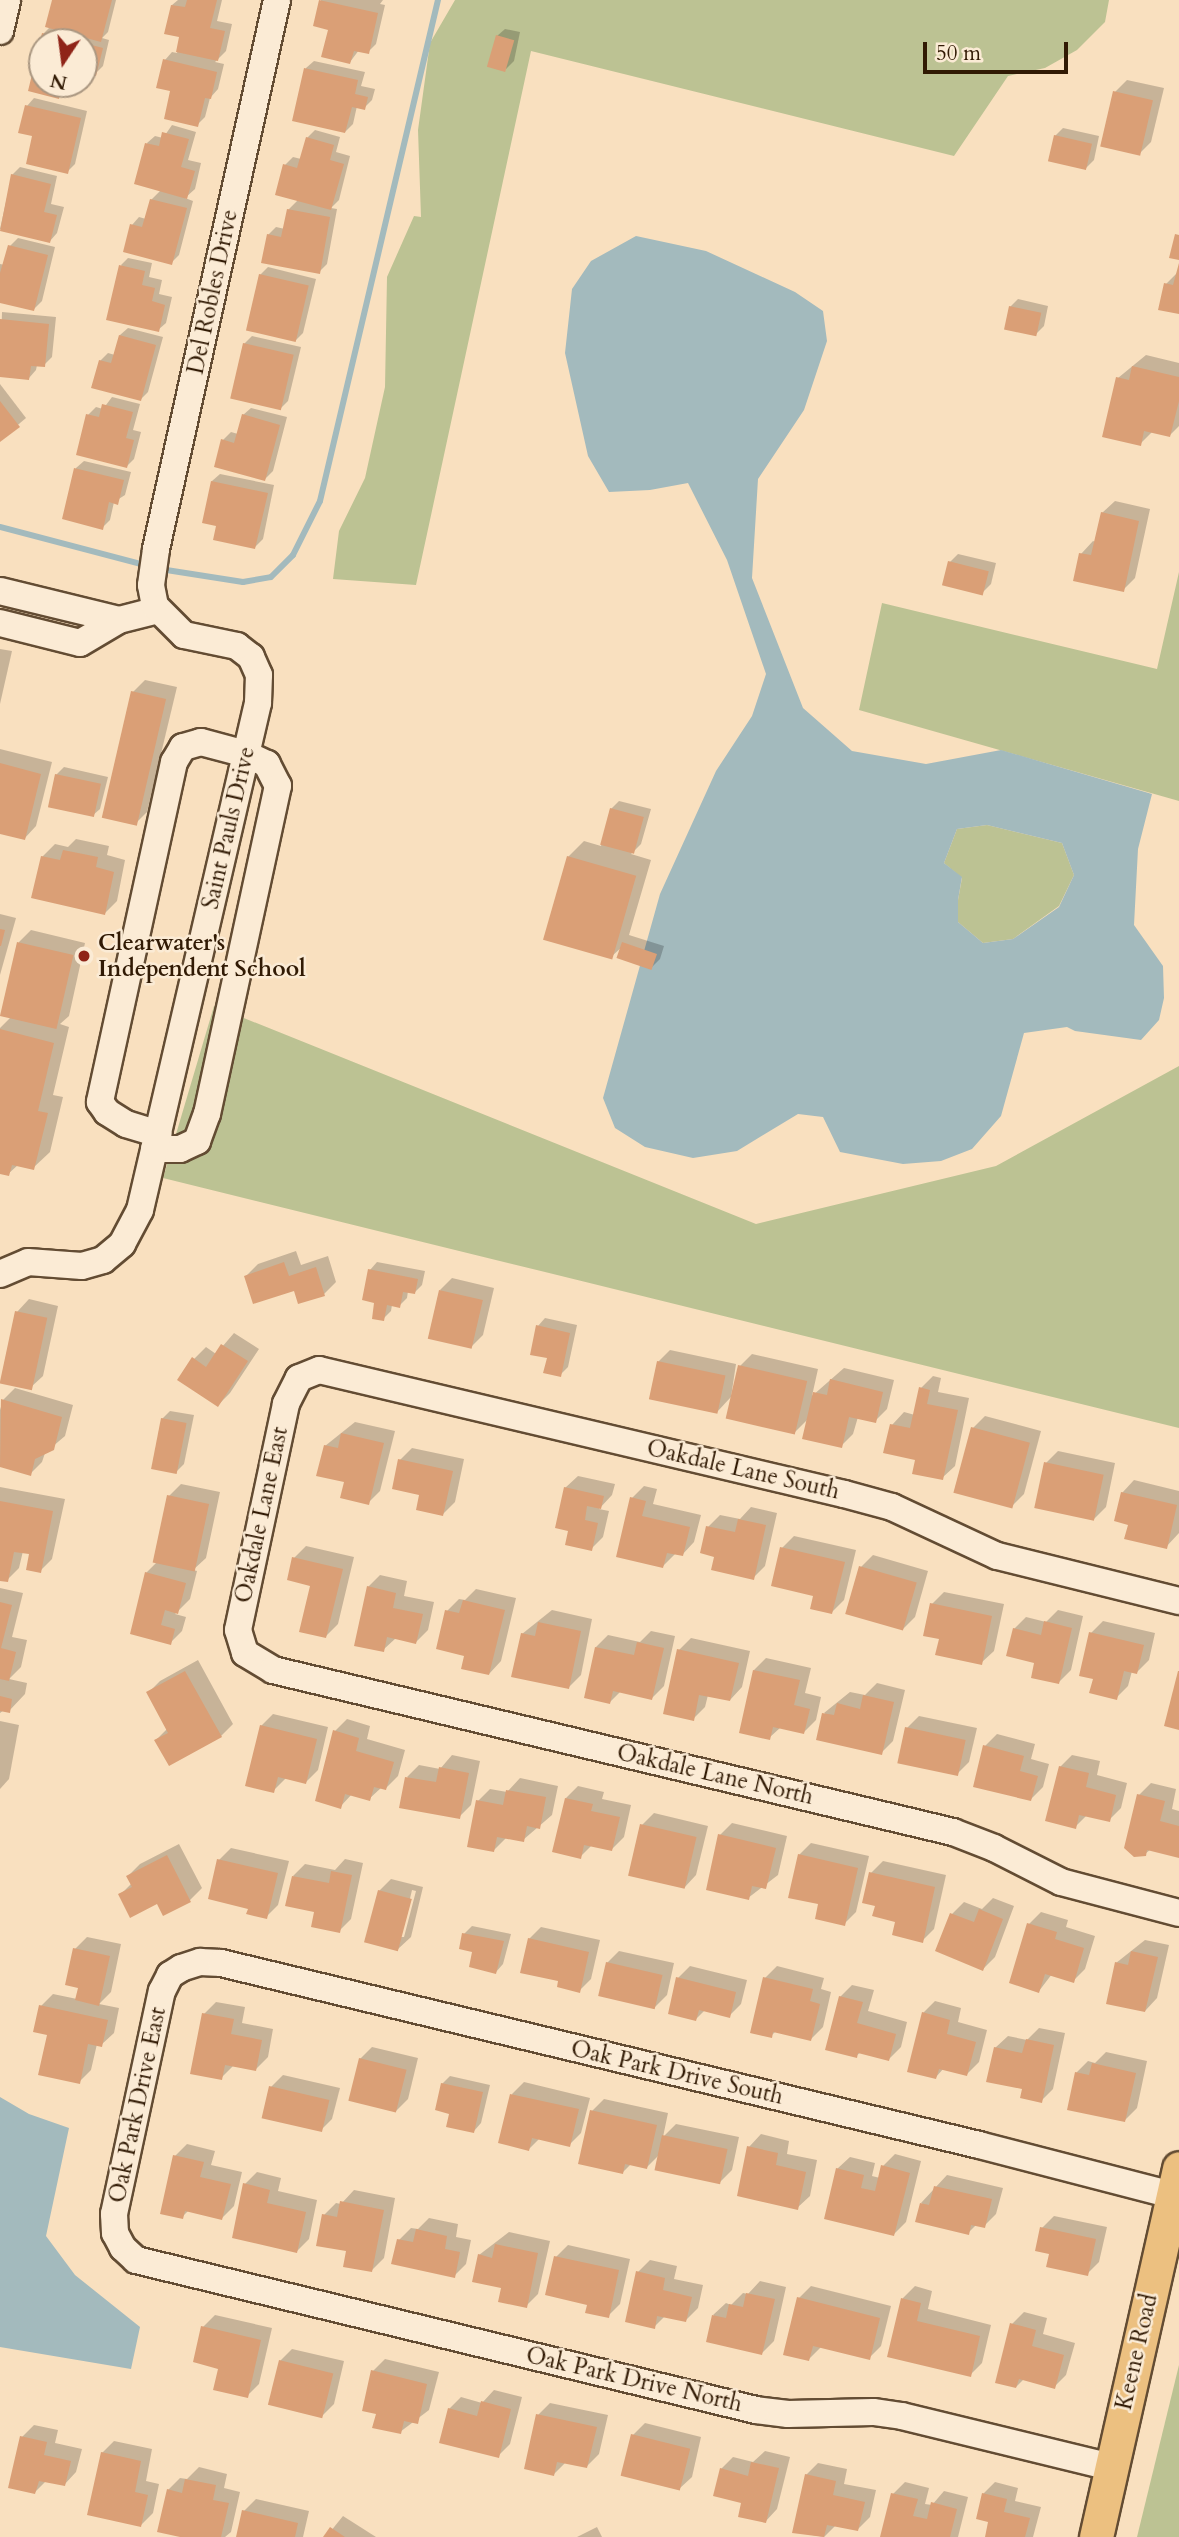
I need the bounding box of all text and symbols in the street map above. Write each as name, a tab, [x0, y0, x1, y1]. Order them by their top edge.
north arrow	[28, 28, 98, 98]
scale bar	[927, 28, 1072, 72]
text: 50 m	[936, 39, 981, 68]
text: N	[48, 67, 70, 96]
street label: Del Robles Drive	[182, 207, 244, 377]
street label: Saint Pauls Drive	[197, 744, 261, 912]
place label: Clearwater's Independent School	[98, 929, 306, 983]
marker: Clearwater's Independent School	[76, 948, 92, 964]
street label: Oakdale Lane East	[230, 1424, 294, 1606]
street label: Oakdale Lane South	[644, 1434, 842, 1506]
street label: Oakdale Lane North	[614, 1739, 816, 1811]
street label: Oak Park Drive East	[104, 2005, 172, 2205]
street label: Oak Park Drive South	[568, 2035, 786, 2111]
street label: Keene Road	[1110, 2291, 1164, 2413]
street label: Oak Park Drive North	[523, 2342, 745, 2418]

